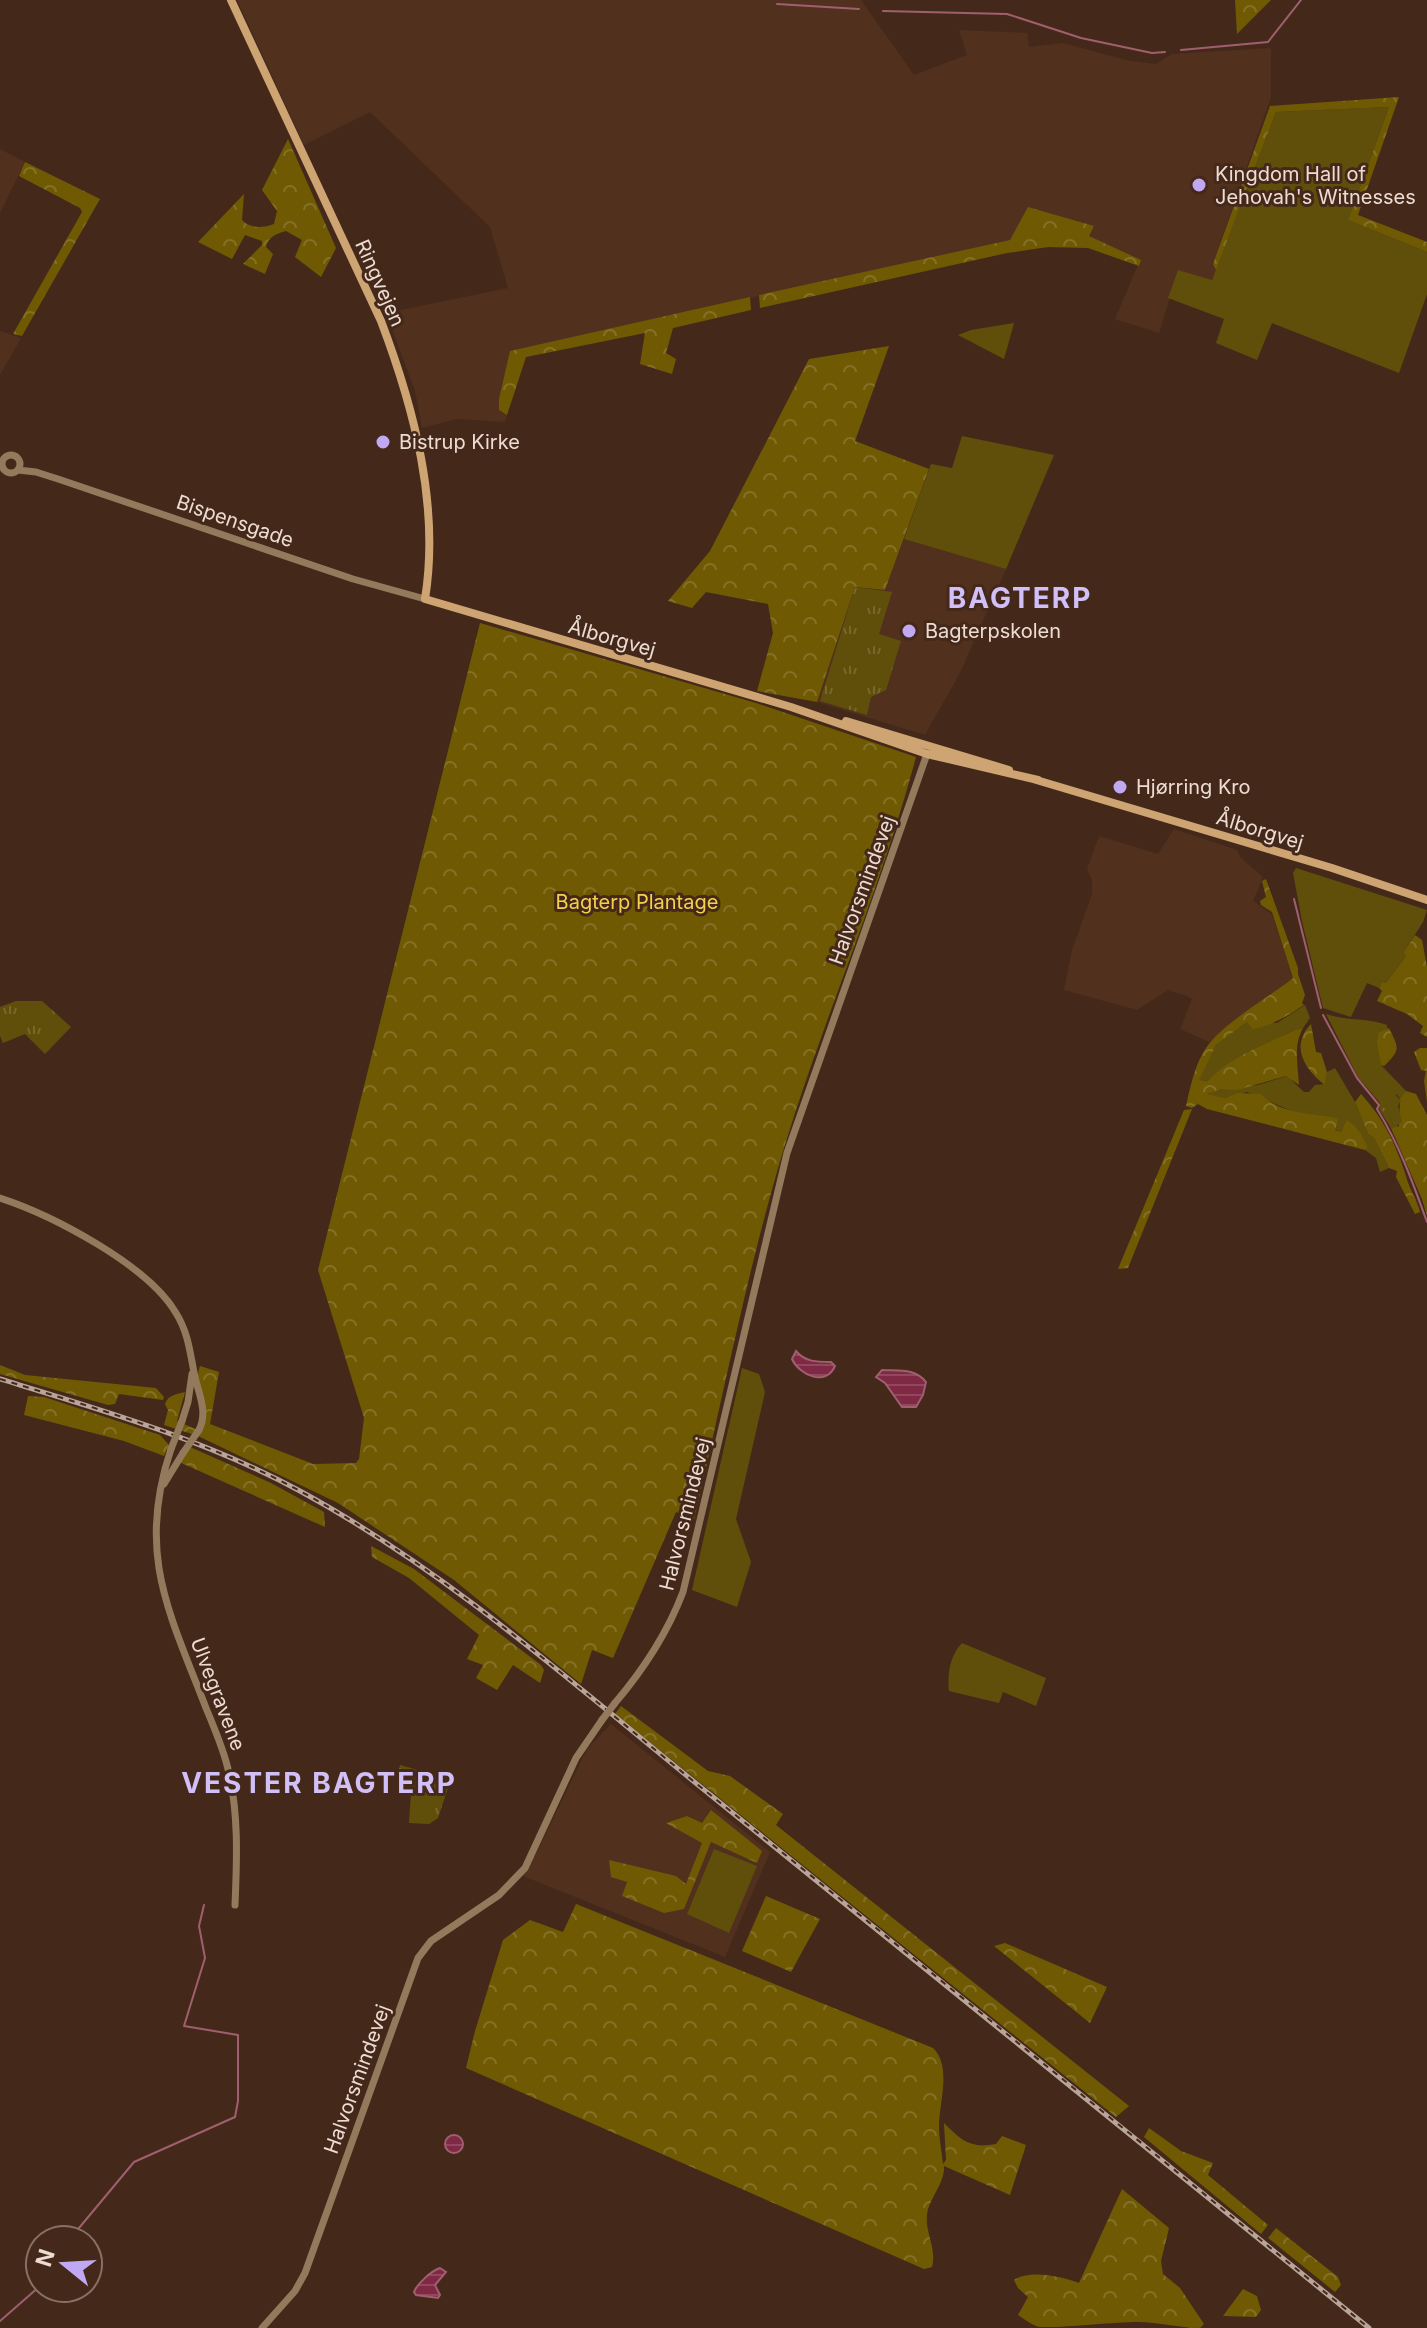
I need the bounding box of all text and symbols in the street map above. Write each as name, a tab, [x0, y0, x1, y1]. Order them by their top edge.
place label: Kingdom Hall of Jehovah's Witnesses	[1215, 162, 1416, 209]
marker: Kingdom Hall of Jehovah's Witnesses	[1190, 176, 1208, 194]
street label: Ringvejen	[350, 236, 410, 330]
place label: Bistrup Kirke	[399, 430, 520, 454]
marker: Bistrup Kirke	[374, 433, 392, 451]
street label: Bispensgade	[173, 490, 297, 552]
district label: BAGTERP	[948, 581, 1092, 615]
street label: Ålborgvej	[566, 612, 659, 662]
place label: Bagterpskolen	[925, 619, 1061, 643]
marker: Bagterpskolen	[900, 622, 918, 640]
place label: Hjørring Kro	[1136, 775, 1251, 799]
marker: Hjørring Kro	[1111, 778, 1129, 796]
street label: Ålborgvej	[1214, 803, 1307, 855]
street label: Halvorsmindevej	[824, 812, 900, 968]
park label: Bagterp Plantage	[556, 890, 718, 914]
street label: Halvorsmindevej	[654, 1435, 716, 1593]
street label: Ulvegravene	[185, 1634, 251, 1754]
district label: VESTER BAGTERP	[181, 1766, 457, 1800]
street label: Halvorsmindevej	[319, 2001, 395, 2157]
north arrow	[24, 2224, 104, 2304]
text: N	[30, 2246, 60, 2270]

